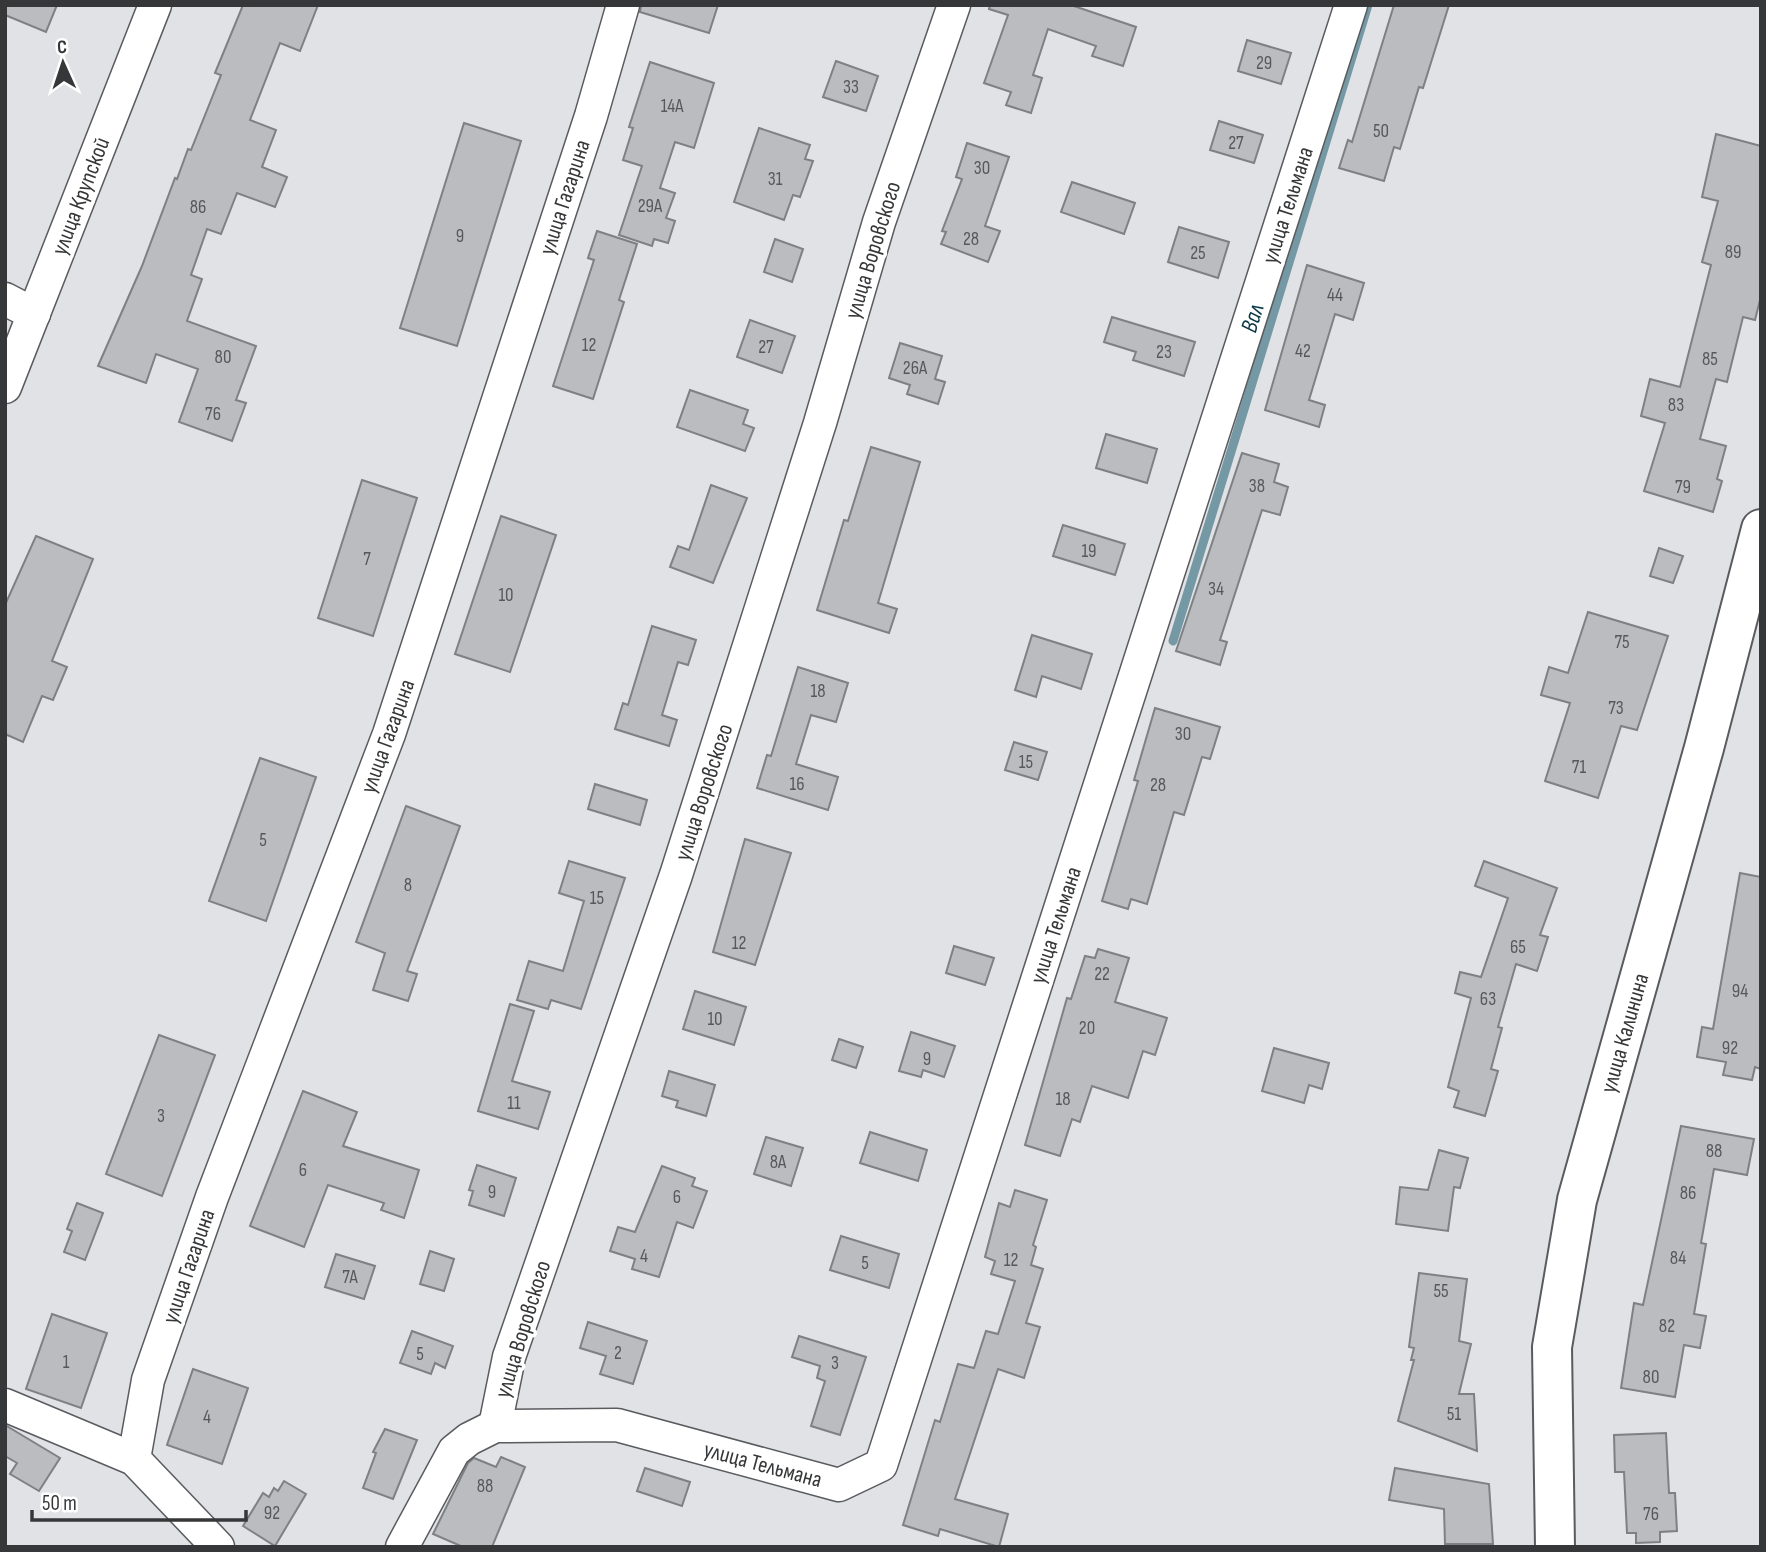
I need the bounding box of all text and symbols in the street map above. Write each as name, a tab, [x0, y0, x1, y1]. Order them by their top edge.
north arrow	[28, 28, 98, 98]
text: С	[57, 36, 68, 59]
house number: 29	[1256, 52, 1272, 75]
house number: 33	[843, 76, 859, 99]
house number: 14А	[661, 95, 684, 118]
house number: 50	[1373, 120, 1389, 143]
house number: 27	[1228, 132, 1244, 155]
street label: улица Крупской	[46, 134, 116, 259]
street label: улица Гагарина	[533, 136, 597, 258]
street label: улица Тельмана	[1256, 143, 1320, 267]
house number: 30	[974, 157, 990, 180]
house number: 31	[768, 168, 783, 191]
street label: улица Воровского	[839, 178, 907, 322]
house number: 29А	[638, 195, 663, 218]
house number: 86	[190, 196, 206, 219]
house number: 9	[456, 225, 464, 248]
house number: 28	[963, 228, 979, 251]
house number: 89	[1725, 241, 1741, 264]
house number: 25	[1190, 242, 1206, 265]
house number: 44	[1327, 284, 1343, 307]
water label: Вал	[1234, 300, 1271, 336]
house number: 12	[582, 334, 596, 357]
house number: 27	[758, 336, 774, 359]
house number: 42	[1295, 340, 1311, 363]
house number: 23	[1156, 341, 1172, 364]
house number: 80	[215, 346, 231, 369]
house number: 85	[1702, 348, 1718, 371]
house number: 26А	[903, 357, 928, 380]
house number: 83	[1668, 394, 1684, 417]
house number: 76	[205, 403, 221, 426]
house number: 38	[1249, 475, 1265, 498]
house number: 79	[1675, 476, 1691, 499]
house number: 19	[1081, 540, 1097, 563]
house number: 7	[363, 548, 371, 571]
house number: 34	[1208, 578, 1224, 601]
house number: 10	[498, 584, 514, 607]
house number: 75	[1614, 631, 1630, 654]
street label: улица Гагарина	[354, 676, 421, 797]
house number: 18	[811, 680, 825, 703]
house number: 73	[1608, 697, 1624, 720]
street label: улица Воровского	[669, 720, 739, 864]
house number: 30	[1175, 723, 1191, 746]
house number: 15	[1019, 751, 1033, 774]
house number: 71	[1572, 756, 1587, 779]
house number: 16	[790, 773, 804, 796]
house number: 28	[1150, 774, 1166, 797]
house number: 5	[259, 829, 267, 852]
street label: улица Тельмана	[1024, 863, 1088, 987]
house number: 8	[404, 874, 412, 897]
house number: 15	[590, 887, 604, 910]
house number: 12	[732, 932, 746, 955]
house number: 65	[1510, 936, 1526, 959]
house number: 22	[1094, 963, 1110, 986]
street label: улица Калинина	[1595, 970, 1655, 1096]
house number: 94	[1732, 980, 1748, 1003]
house number: 63	[1480, 988, 1496, 1011]
house number: 10	[707, 1008, 723, 1031]
house number: 20	[1079, 1017, 1095, 1040]
house number: 92	[1722, 1037, 1738, 1060]
house number: 9	[923, 1048, 931, 1071]
house number: 18	[1056, 1088, 1070, 1111]
house number: 11	[507, 1092, 521, 1115]
house number: 3	[157, 1105, 165, 1128]
house number: 88	[1706, 1140, 1722, 1163]
house number: 8А	[770, 1151, 787, 1174]
house number: 6	[299, 1159, 307, 1182]
house number: 9	[488, 1181, 496, 1204]
house number: 86	[1680, 1182, 1696, 1205]
house number: 6	[673, 1186, 681, 1209]
street label: улица Гагарина	[156, 1205, 222, 1327]
house number: 4	[640, 1245, 648, 1268]
house number: 84	[1670, 1247, 1686, 1270]
house number: 12	[1004, 1249, 1018, 1272]
house number: 5	[861, 1252, 869, 1275]
street label: улица Воровского	[489, 1257, 557, 1401]
house number: 7А	[342, 1266, 359, 1289]
house number: 55	[1433, 1280, 1449, 1303]
house number: 82	[1659, 1315, 1675, 1338]
house number: 2	[614, 1342, 622, 1365]
house number: 5	[416, 1343, 424, 1366]
house number: 1	[63, 1351, 70, 1374]
house number: 3	[831, 1352, 839, 1375]
house number: 80	[1643, 1366, 1659, 1389]
house number: 51	[1447, 1403, 1461, 1426]
house number: 4	[203, 1406, 211, 1429]
street label: улица Тельмана	[701, 1436, 825, 1494]
house number: 88	[477, 1475, 493, 1498]
scale bar	[32, 1478, 245, 1522]
text: 50 m	[42, 1491, 77, 1516]
house number: 92	[264, 1502, 280, 1525]
house number: 76	[1643, 1503, 1659, 1526]

